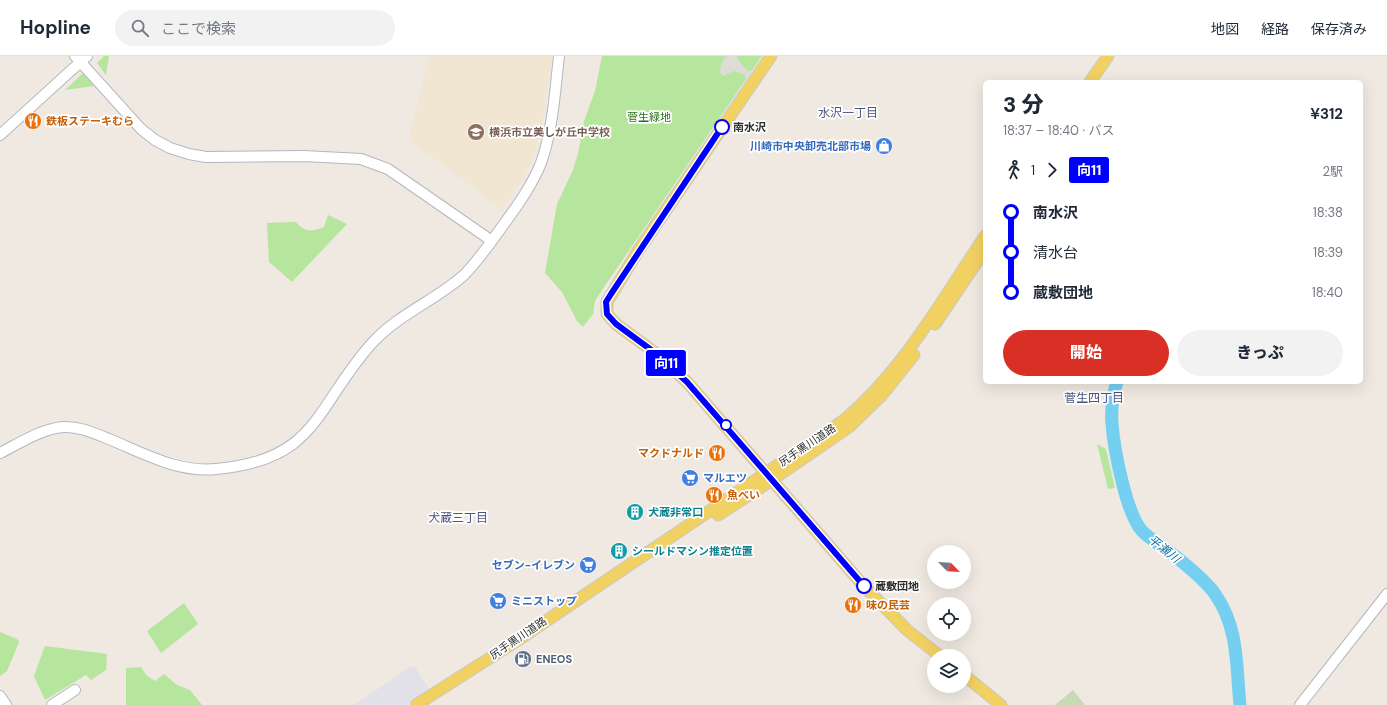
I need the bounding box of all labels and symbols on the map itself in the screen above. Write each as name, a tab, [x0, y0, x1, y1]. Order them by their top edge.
district label: 水沢一丁目	[818, 105, 878, 121]
park label: 菅生緑地	[627, 110, 671, 124]
restaurant icon: 鉄板ステーキむら	[23, 111, 43, 131]
place label: 鉄板ステーキむら	[46, 114, 134, 128]
marker: 南水沢	[714, 119, 730, 135]
place label: 南水沢	[733, 120, 766, 134]
school or university icon: 横浜市立美しが丘中学校	[466, 122, 486, 142]
place label: 横浜市立美しが丘中学校	[489, 125, 610, 139]
shop icon: 川崎市中央卸売北部市場	[874, 136, 894, 156]
place label: 川崎市中央卸売北部市場	[750, 139, 871, 153]
line badge: 向11	[643, 350, 689, 376]
district label: 菅生四丁目	[1064, 390, 1124, 406]
unlabelled marker	[720, 419, 732, 431]
street label: 尻手黒川道路	[776, 421, 838, 469]
restaurant icon: マクドナルド	[707, 443, 727, 463]
place label: マクドナルド	[638, 446, 704, 460]
supermarket icon: マルエツ	[680, 468, 700, 488]
place label: マルエツ	[703, 471, 747, 485]
restaurant icon: 魚べい	[704, 485, 724, 505]
place label: 魚べい	[727, 488, 760, 502]
building icon: 犬蔵非常口	[625, 502, 645, 522]
place label: 犬蔵非常口	[648, 505, 703, 519]
district label: 犬蔵三丁目	[428, 510, 488, 526]
water label: 平瀬川	[1145, 531, 1185, 568]
building icon: シールドマシン推定位置	[609, 541, 629, 561]
place label: シールドマシン推定位置	[632, 544, 753, 558]
north arrow	[927, 545, 971, 589]
supermarket icon: セブン-イレブン	[578, 555, 598, 575]
place label: セブン-イレブン	[492, 558, 575, 572]
marker: 蔵敷団地	[856, 578, 872, 594]
place label: 蔵敷団地	[875, 579, 919, 593]
supermarket icon: ミニストップ	[488, 591, 508, 611]
place label: ミニストップ	[511, 594, 577, 608]
restaurant icon: 味の民芸	[843, 595, 863, 615]
place label: 味の民芸	[866, 598, 910, 612]
street label: 尻手黒川道路	[487, 614, 549, 662]
fuel station icon: ENEOS	[513, 649, 533, 669]
place label: ENEOS	[536, 652, 572, 666]

